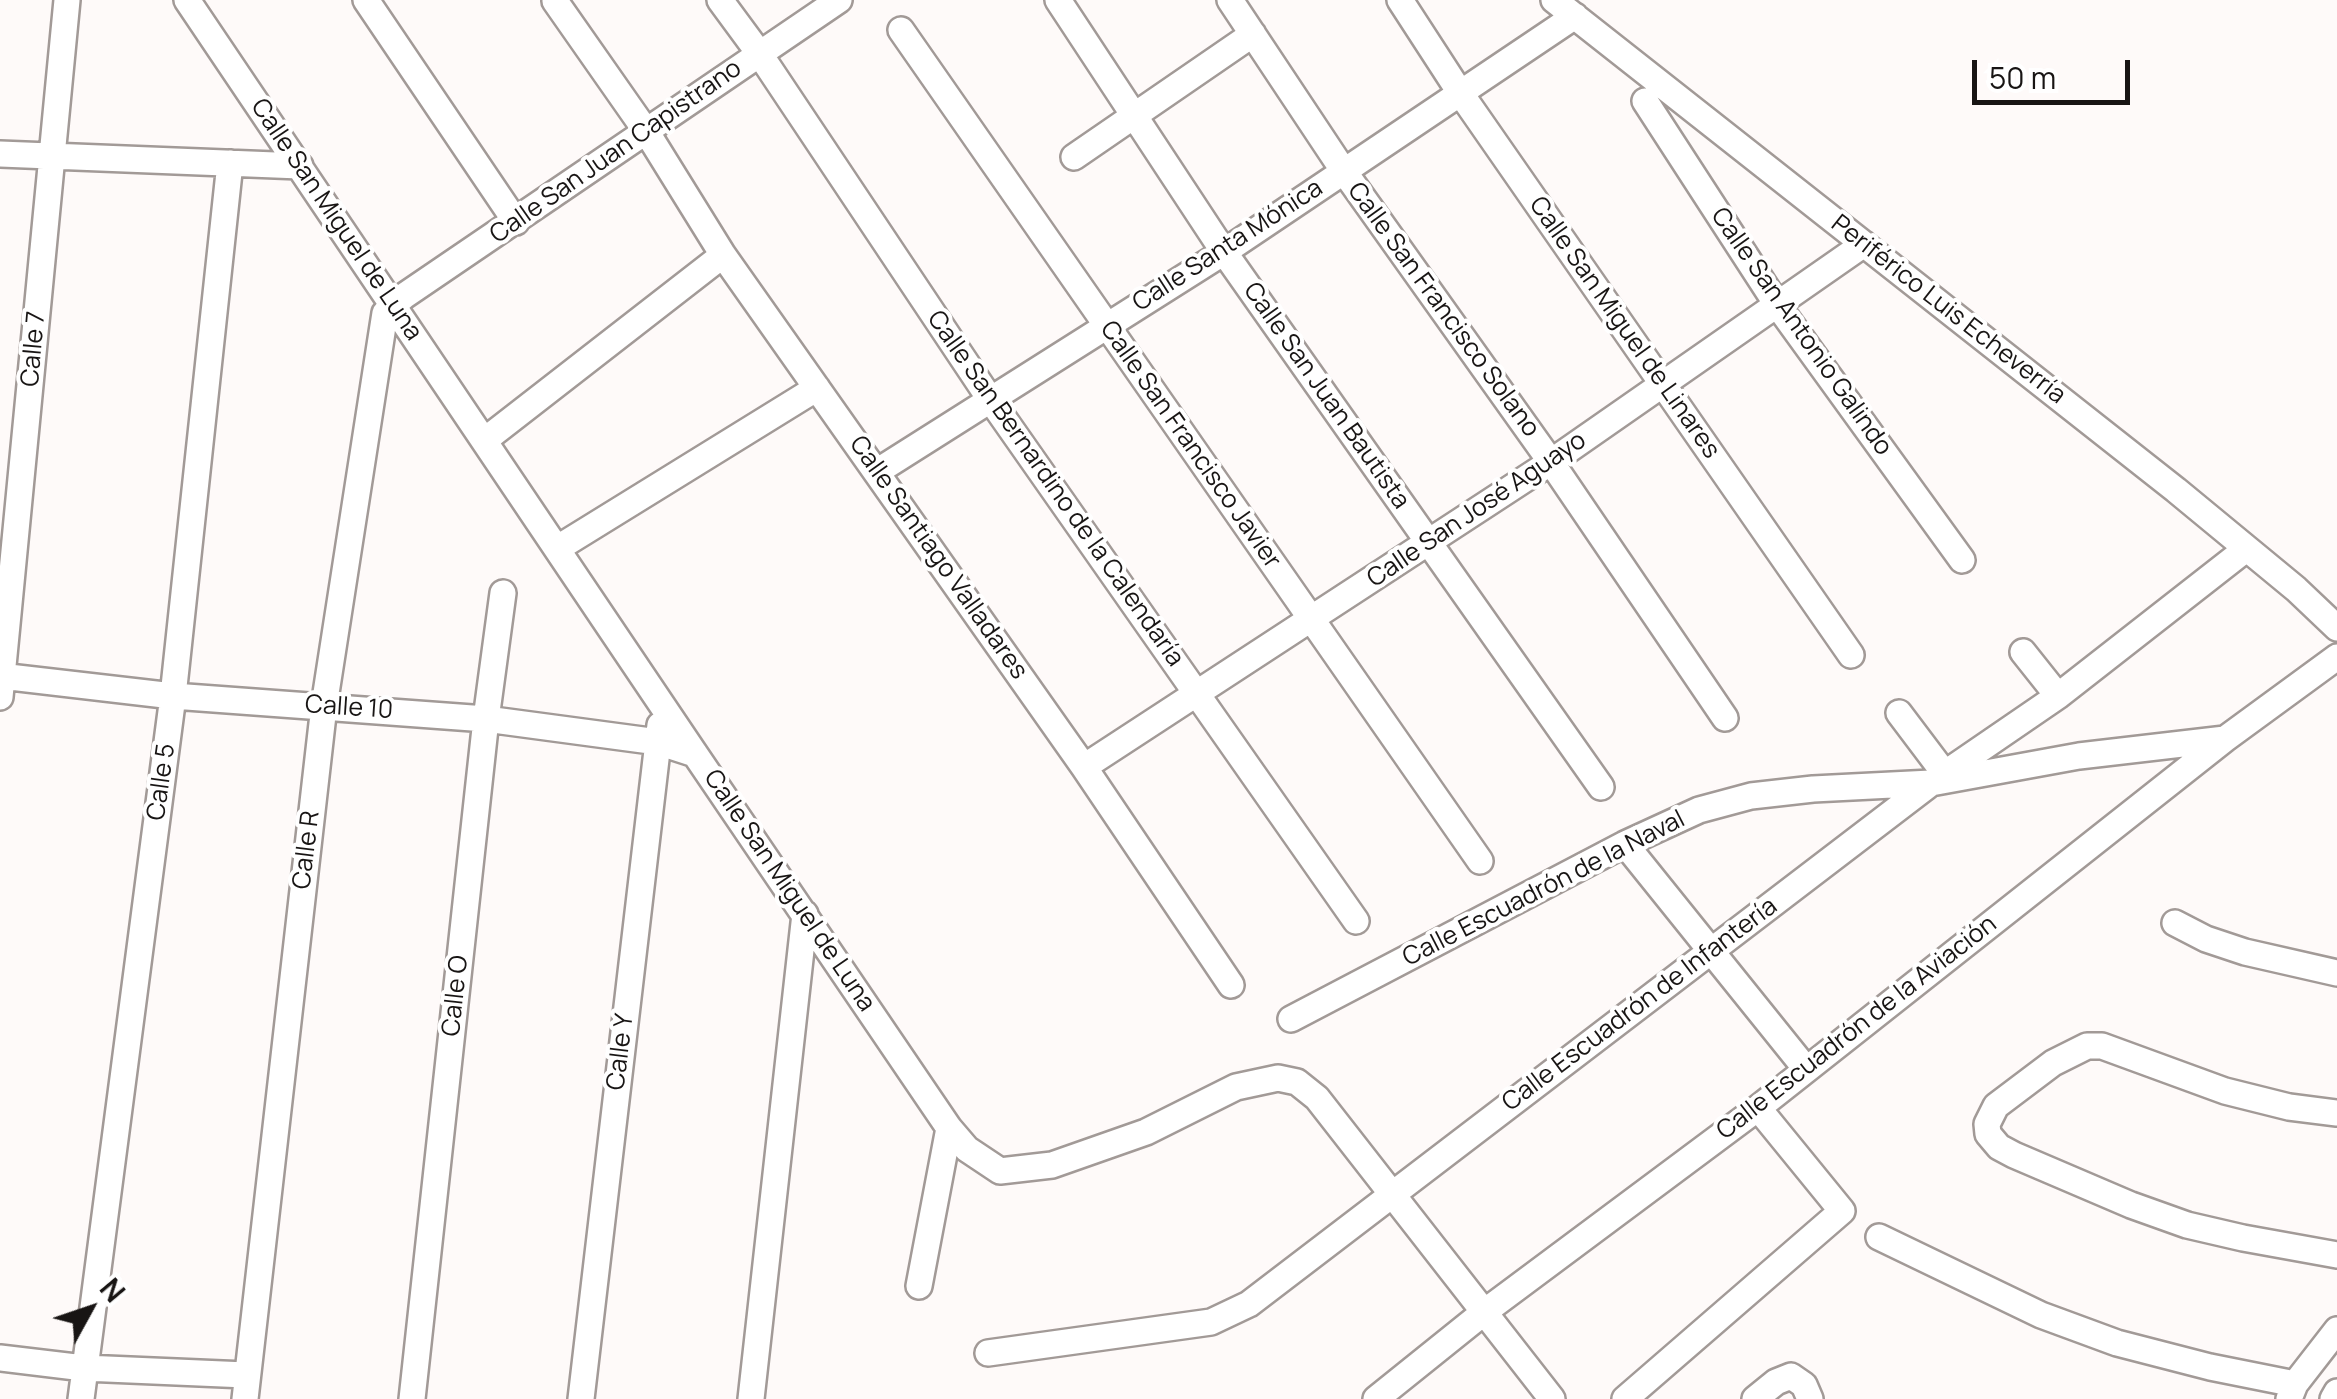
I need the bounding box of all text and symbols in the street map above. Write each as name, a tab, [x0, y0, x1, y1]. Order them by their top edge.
scale bar	[1977, 40, 2134, 102]
street label: Calle San Juan Capistrano	[485, 54, 747, 250]
text: 50 m	[1989, 57, 2056, 98]
street label: Calle San Miguel de Luna	[244, 94, 428, 346]
street label: Calle Santa Mónica	[1127, 173, 1329, 319]
street label: Calle San Francisco Solano	[1341, 177, 1545, 443]
street label: Calle San Miguel de Linares	[1522, 191, 1726, 465]
street label: Calle San Antonio Galindo	[1704, 202, 1898, 462]
street label: Periférico Luis Echeverría	[1825, 209, 2071, 411]
street label: Calle San Juan Bautista	[1236, 277, 1416, 515]
street label: Calle San Bernardino de la Calendaría	[920, 305, 1190, 673]
street label: Calle 7	[16, 310, 52, 388]
street label: Calle San Francisco Javier	[1093, 316, 1287, 574]
street label: Calle San José Aguayo	[1362, 426, 1592, 594]
street label: Calle Santiago Valladares	[843, 431, 1033, 685]
street label: Calle 10	[304, 690, 394, 726]
street label: Calle 5	[142, 742, 182, 822]
street label: Calle San Miguel de Luna	[697, 765, 881, 1017]
street label: Calle Escuadrón de la Naval	[1398, 805, 1690, 973]
street label: Calle R	[287, 809, 327, 891]
street label: Calle Escuadrón de Infantería	[1497, 892, 1783, 1118]
street label: Calle Escuadrón de la Aviación	[1711, 909, 2003, 1147]
street label: Calle O	[437, 954, 475, 1038]
street label: Calle Y	[601, 1012, 641, 1092]
north arrow	[40, 1259, 140, 1359]
text: N	[92, 1270, 134, 1310]

